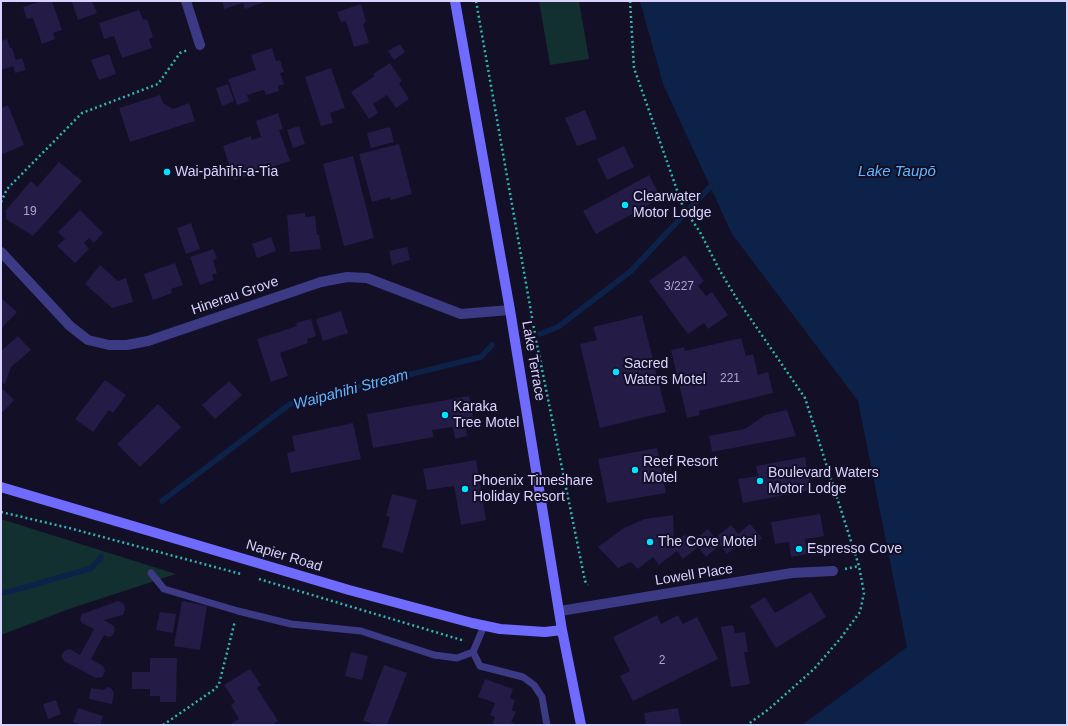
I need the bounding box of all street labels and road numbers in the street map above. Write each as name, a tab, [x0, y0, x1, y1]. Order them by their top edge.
street label: Hinerau Grove	[189, 273, 281, 319]
street label: Lake Terrace	[518, 320, 548, 402]
street label: Napier Road	[244, 536, 324, 576]
street label: Lowell Place	[654, 561, 734, 589]

